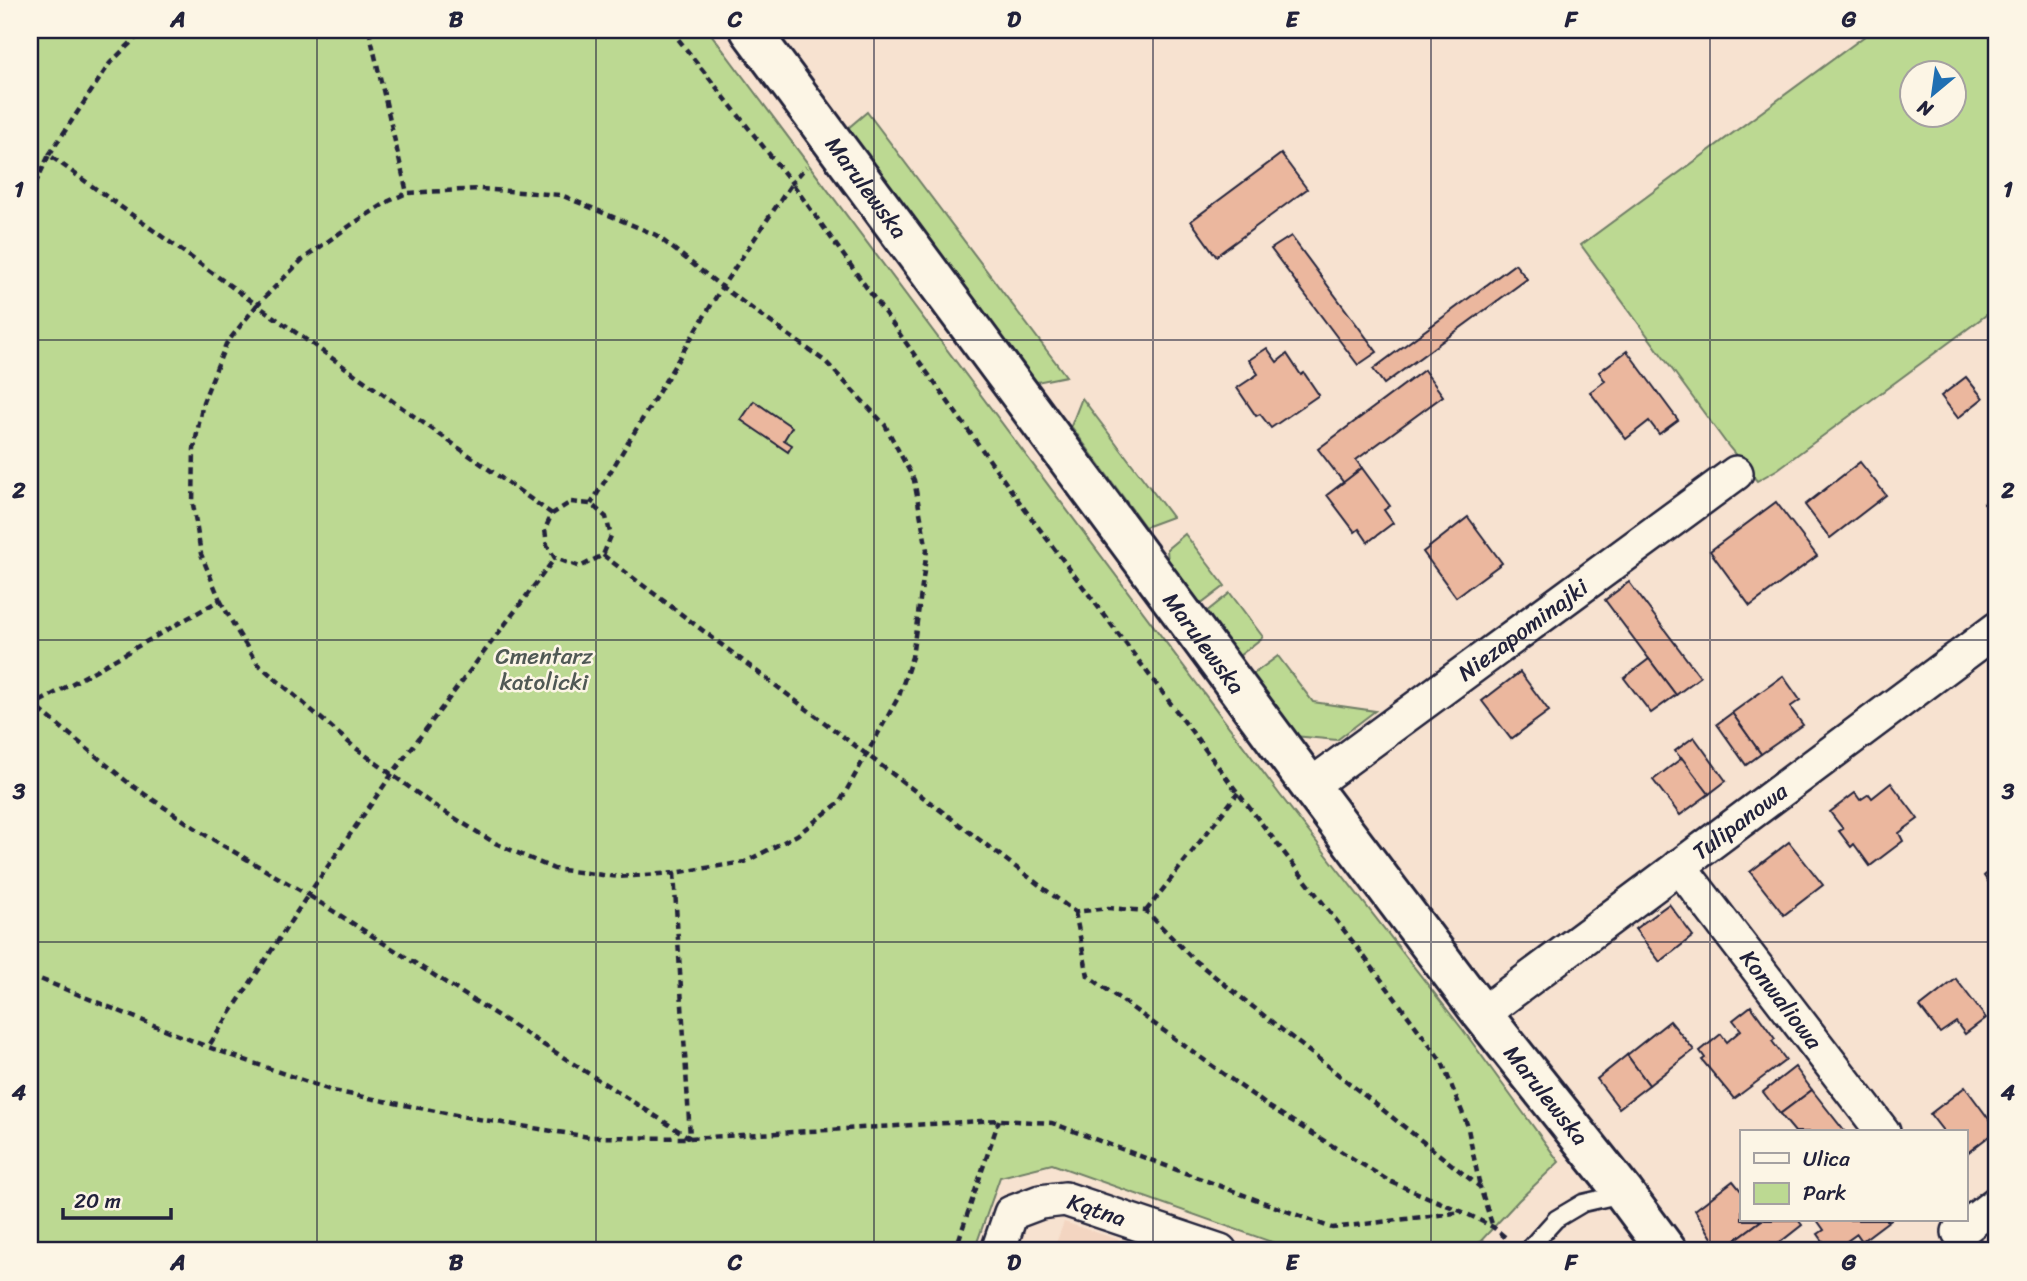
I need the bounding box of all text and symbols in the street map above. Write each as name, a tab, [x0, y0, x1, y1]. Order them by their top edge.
text: A	[169, 0, 186, 40]
text: B	[449, 0, 464, 40]
text: C	[727, 0, 743, 40]
text: D	[1007, 0, 1022, 40]
text: E	[1286, 0, 1301, 40]
text: F	[1564, 0, 1579, 40]
text: G	[1841, 0, 1857, 40]
north arrow	[1898, 60, 1968, 130]
text: N	[1911, 90, 1940, 127]
street label: Marulewska	[814, 127, 918, 248]
text: 1	[14, 169, 24, 210]
text: 1	[2003, 169, 2013, 210]
text: 2	[11, 470, 26, 511]
text: 2	[2000, 470, 2015, 511]
street label: Niezapominajki	[1449, 567, 1598, 692]
street label: Marulewska	[1152, 583, 1256, 704]
park label: Cmentarz katolicki	[495, 636, 594, 703]
text: 3	[12, 771, 26, 812]
text: 3	[2001, 771, 2015, 812]
street label: Tulipanowa	[1683, 772, 1797, 871]
street label: Konwaliowa	[1729, 940, 1833, 1059]
street label: Marulewska	[1493, 1036, 1599, 1155]
text: 4	[11, 1072, 27, 1113]
text: 4	[2000, 1072, 2016, 1113]
legend	[1740, 1130, 1968, 1222]
text: Ulica	[1803, 1140, 1850, 1178]
text: Park	[1803, 1174, 1846, 1212]
scale bar	[63, 1176, 172, 1220]
street label: Kątna	[1062, 1181, 1131, 1239]
text: 20 m	[74, 1182, 121, 1220]
text: A	[169, 1242, 186, 1281]
text: B	[449, 1242, 464, 1281]
text: C	[727, 1242, 743, 1281]
text: D	[1007, 1242, 1022, 1281]
text: E	[1286, 1242, 1301, 1281]
text: F	[1564, 1242, 1579, 1281]
text: G	[1841, 1242, 1857, 1281]

